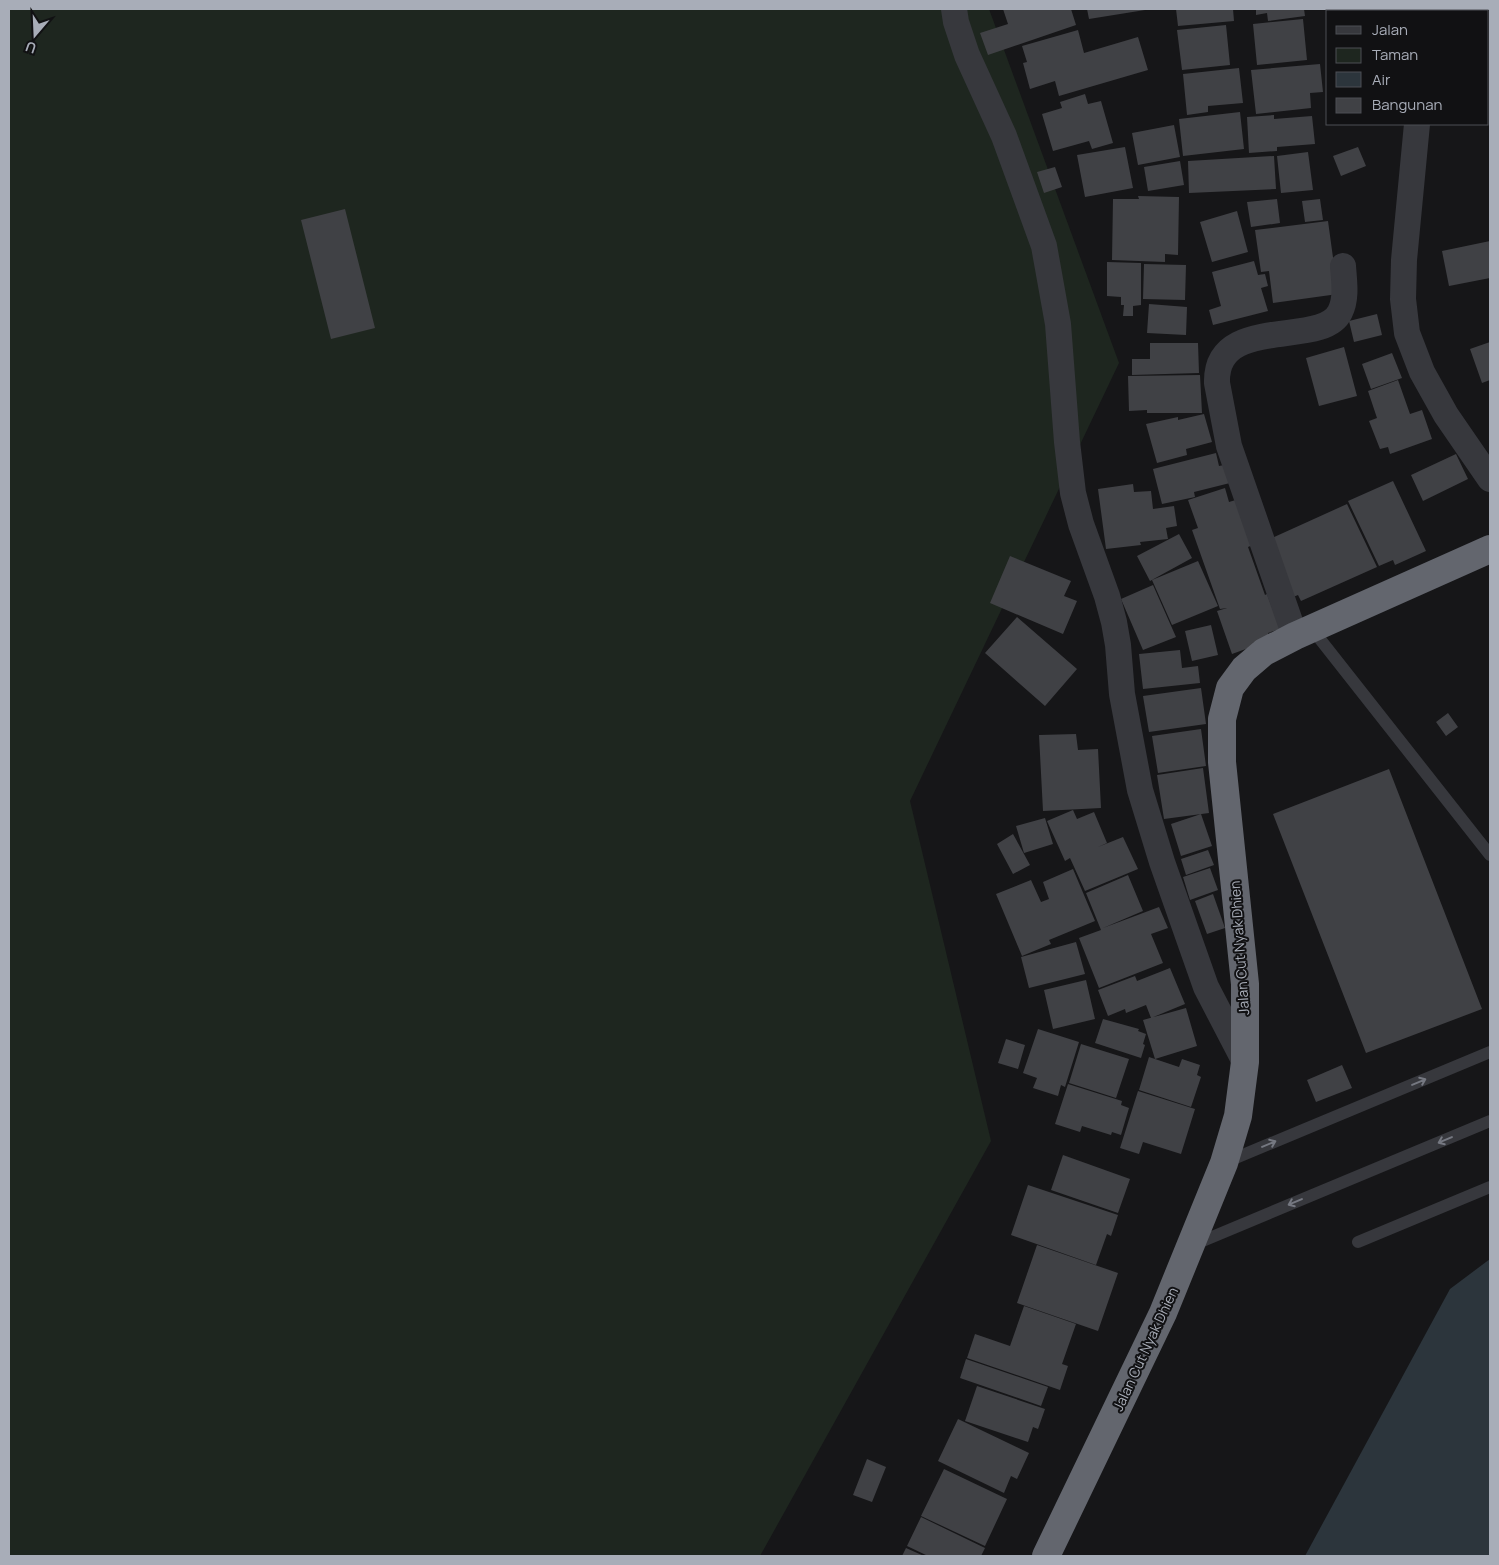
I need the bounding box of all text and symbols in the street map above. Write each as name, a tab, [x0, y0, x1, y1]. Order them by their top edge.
north arrow	[10, 10, 60, 60]
legend	[1326, 10, 1489, 125]
text: Jalan	[1372, 19, 1408, 40]
text: U	[23, 37, 38, 58]
text: Taman	[1372, 44, 1418, 65]
text: Air	[1372, 69, 1391, 90]
text: Bangunan	[1372, 94, 1442, 115]
street label: Jalan Cut Nyak Dhien	[1225, 880, 1253, 1016]
one-way arrow	[1411, 1077, 1426, 1086]
one-way arrow	[1438, 1135, 1453, 1145]
one-way arrow	[1261, 1139, 1276, 1149]
one-way arrow	[1288, 1198, 1303, 1208]
street label: Jalan Cut Nyak Dhien	[1108, 1284, 1182, 1414]

